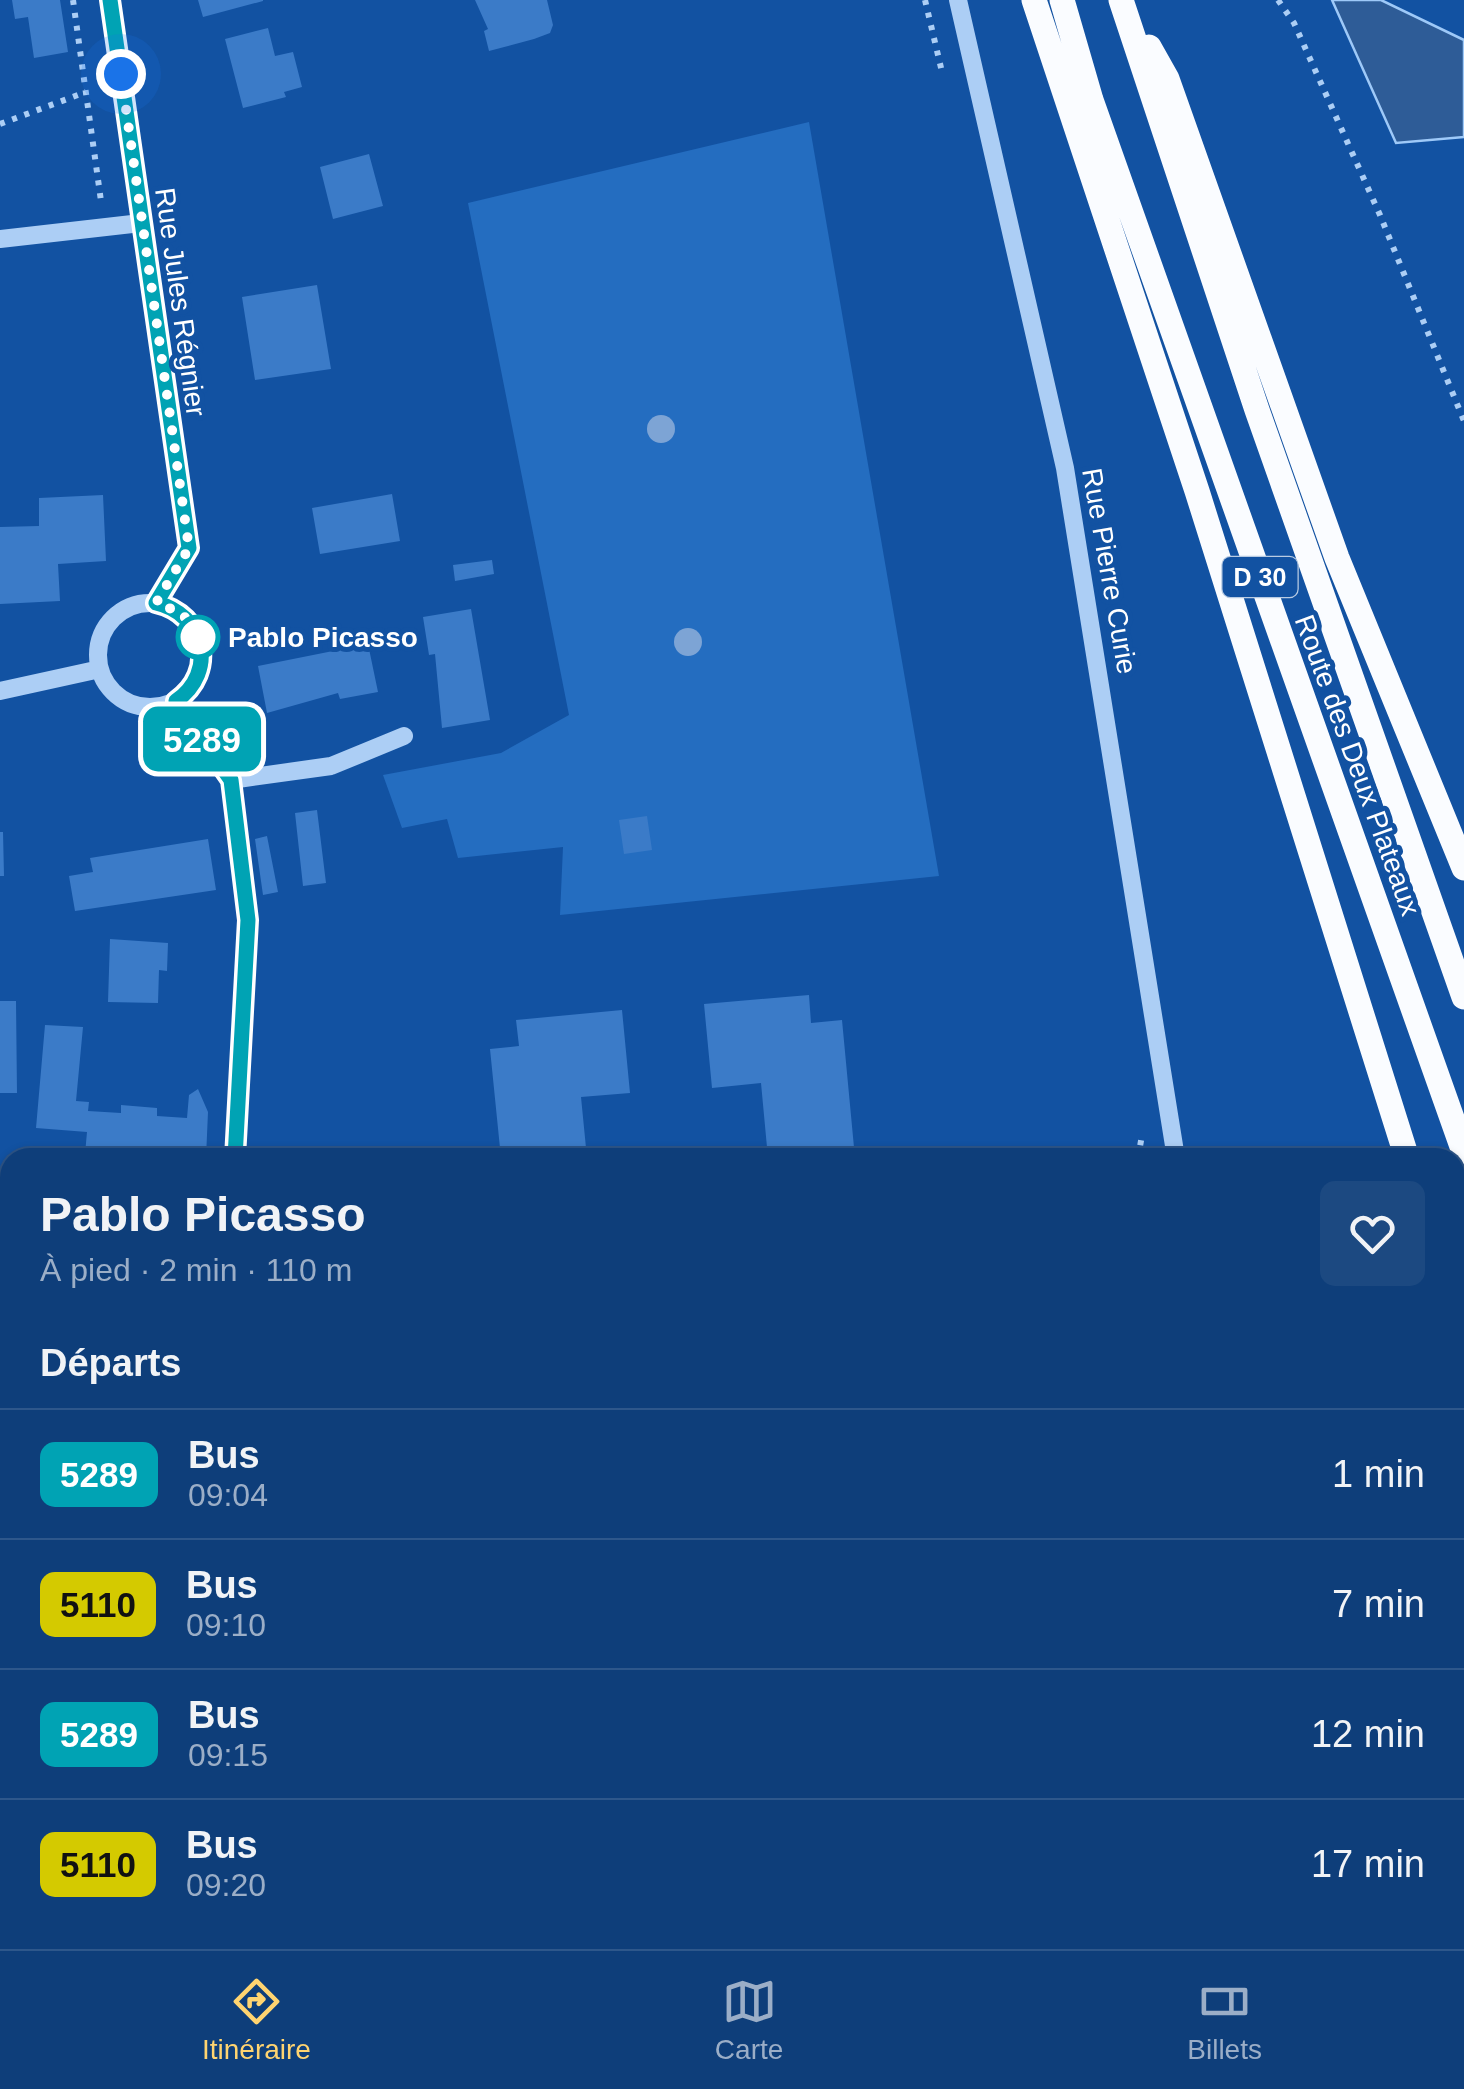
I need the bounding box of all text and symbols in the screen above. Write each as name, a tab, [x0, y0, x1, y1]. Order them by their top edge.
your location	[96, 49, 146, 99]
street label: Rue Jules Régnier	[149, 186, 212, 418]
street label: Rue Pierre Curie	[1076, 466, 1143, 676]
road number: D 30	[1222, 557, 1298, 597]
street label: Route des Deux Plateaux	[1289, 611, 1426, 920]
marker: Pablo Picasso	[177, 616, 219, 658]
place label: Pablo Picasso	[228, 622, 418, 653]
line badge: 5289	[132, 706, 272, 772]
text: 5289	[163, 720, 241, 759]
button: heart	[1320, 1181, 1425, 1286]
text: Pablo Picasso	[40, 1188, 365, 1241]
text: À pied · 2 min · 110 m	[40, 1252, 352, 1288]
text: Départs	[40, 1342, 182, 1384]
text: Bus	[188, 1434, 260, 1476]
text: 1 min	[1332, 1453, 1425, 1495]
text: 5289	[60, 1455, 138, 1494]
text: 09:04	[188, 1477, 268, 1513]
text: Bus	[186, 1564, 258, 1606]
text: 7 min	[1332, 1583, 1425, 1625]
text: 5110	[60, 1585, 136, 1624]
text: 09:10	[186, 1607, 266, 1643]
text: Bus	[188, 1694, 260, 1736]
text: 12 min	[1311, 1713, 1425, 1755]
text: 5289	[60, 1715, 138, 1754]
text: 09:15	[188, 1737, 268, 1773]
text: Bus	[186, 1824, 258, 1866]
text: 17 min	[1311, 1843, 1425, 1885]
text: 5110	[60, 1845, 136, 1884]
text: 09:20	[186, 1867, 266, 1903]
tab: Itinéraire	[202, 1974, 311, 2066]
tab: Carte	[715, 1974, 783, 2066]
tab: Billets	[1187, 1974, 1262, 2066]

